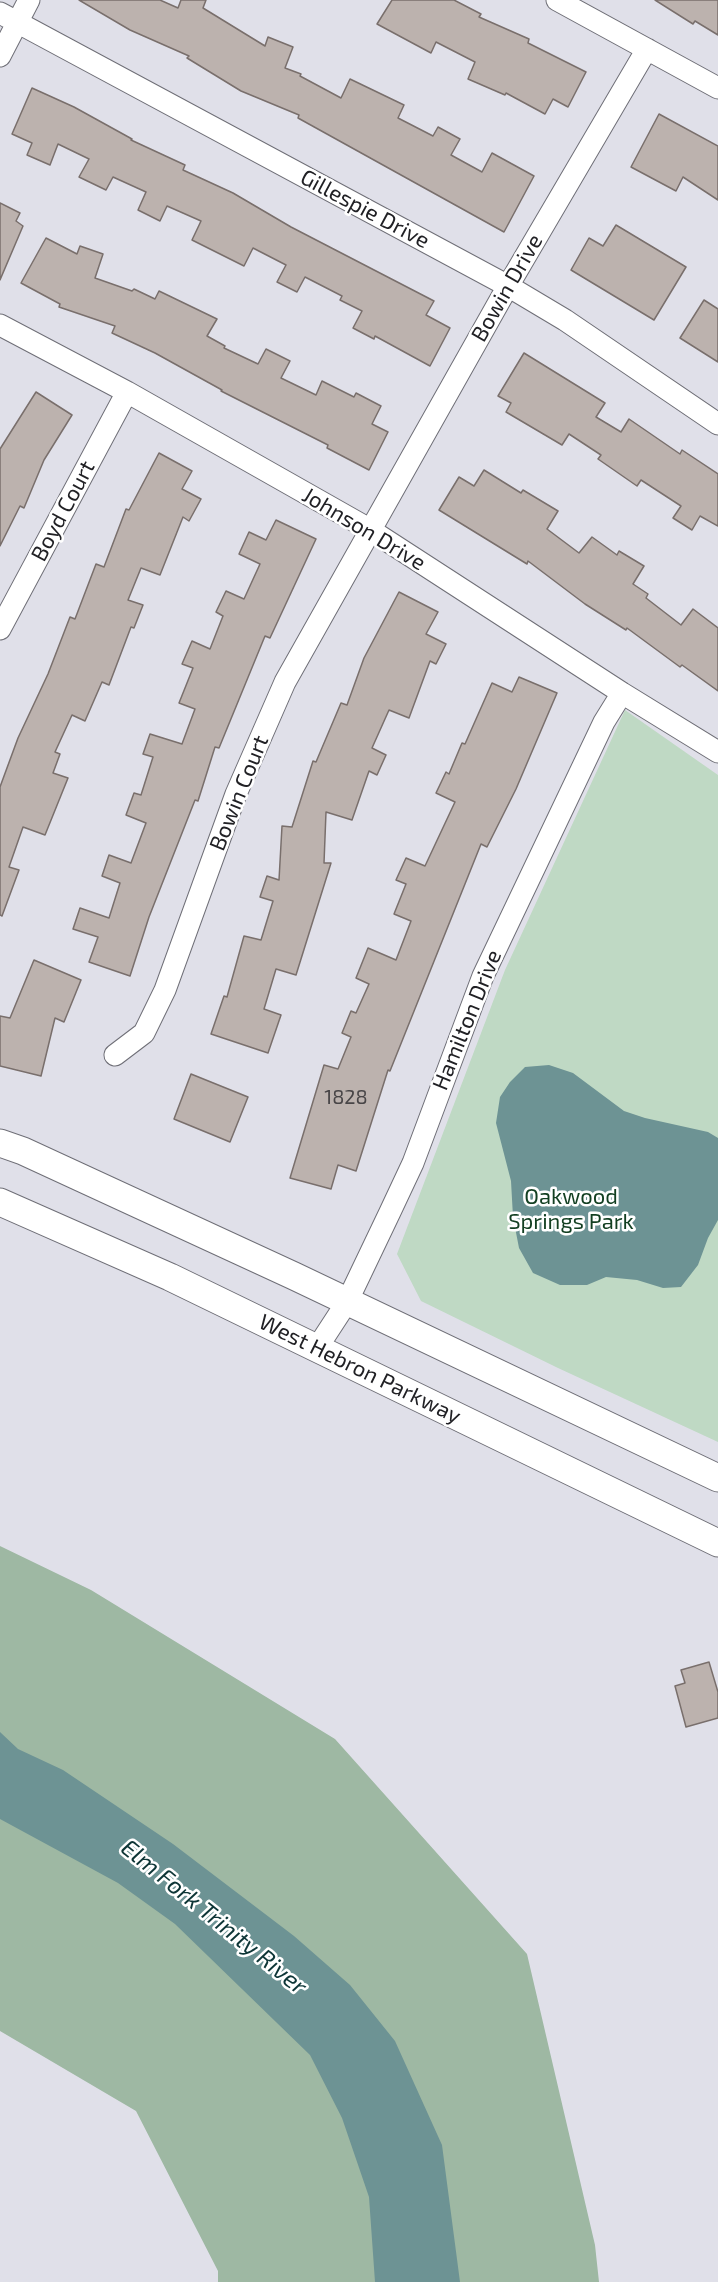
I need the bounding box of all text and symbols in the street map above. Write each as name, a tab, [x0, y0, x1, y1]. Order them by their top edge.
street label: Gillespie Drive	[296, 164, 434, 254]
street label: Bowin Drive	[466, 230, 548, 346]
street label: Boyd Court	[26, 456, 100, 566]
street label: Johnson Drive	[298, 482, 430, 576]
street label: Bowin Court	[204, 731, 274, 855]
street label: Hamilton Drive	[427, 946, 507, 1094]
house number: 1828	[324, 1085, 368, 1109]
park label: Oakwood Springs Park	[508, 1184, 634, 1236]
street label: West Hebron Parkway	[255, 1309, 465, 1429]
water label: Elm Fork Trinity River	[115, 1833, 313, 2001]

